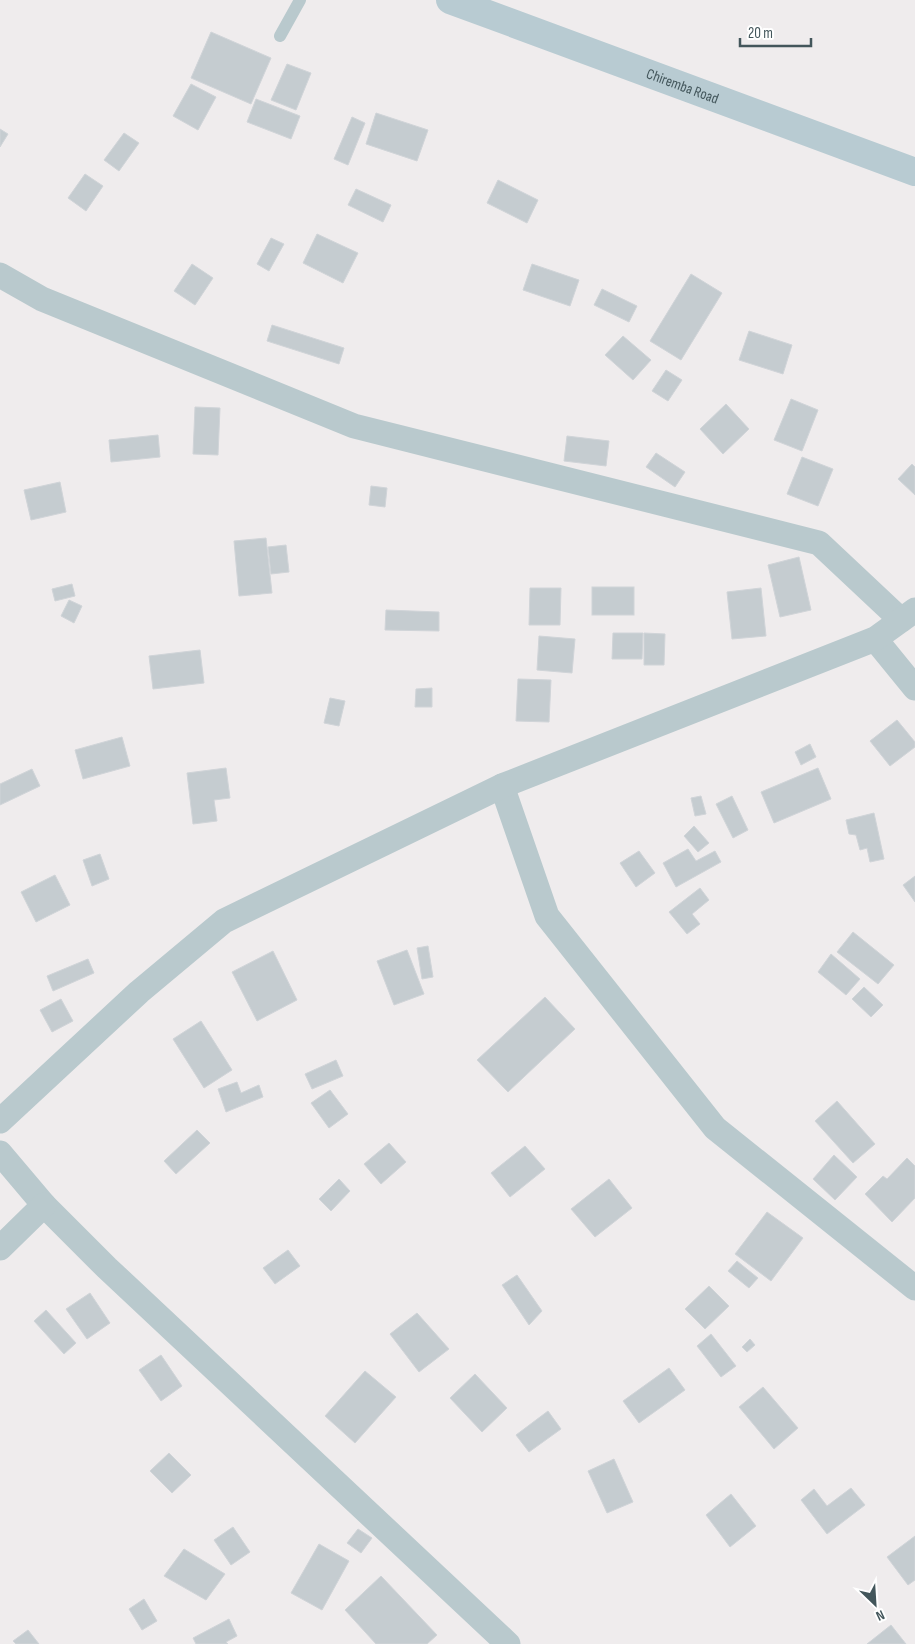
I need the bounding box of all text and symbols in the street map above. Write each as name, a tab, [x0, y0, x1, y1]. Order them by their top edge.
scale bar	[740, 15, 811, 47]
text: 20 m	[748, 24, 773, 43]
street label: Chiremba Road	[644, 64, 721, 108]
north arrow	[850, 1579, 900, 1629]
text: N	[873, 1606, 887, 1625]

